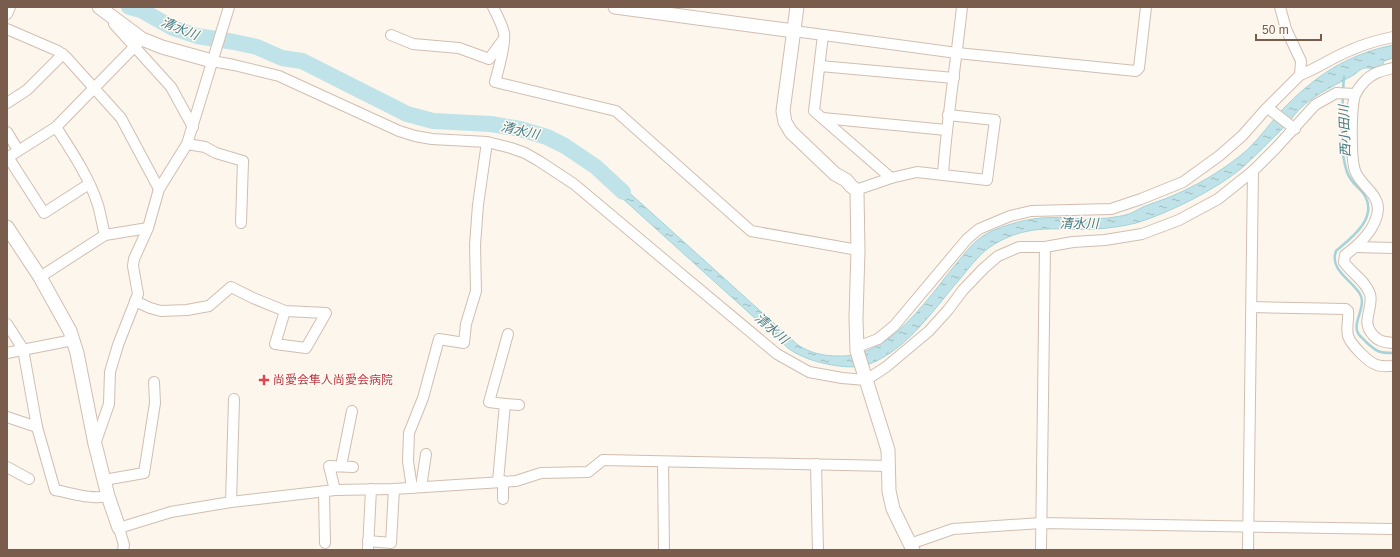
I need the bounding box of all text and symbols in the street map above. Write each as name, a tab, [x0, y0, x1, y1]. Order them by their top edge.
water label: 清水川	[159, 14, 203, 43]
scale bar	[1256, 16, 1321, 42]
text: 50 m	[1262, 23, 1289, 37]
water label: 西小田川	[1336, 103, 1353, 157]
water label: 清水川	[499, 119, 543, 143]
water label: 清水川	[1059, 216, 1100, 231]
water label: 清水川	[752, 310, 793, 348]
place label: 尚愛会隼人尚愛会病院	[273, 373, 393, 387]
marker: 尚愛会隼人尚愛会病院	[258, 374, 270, 386]

